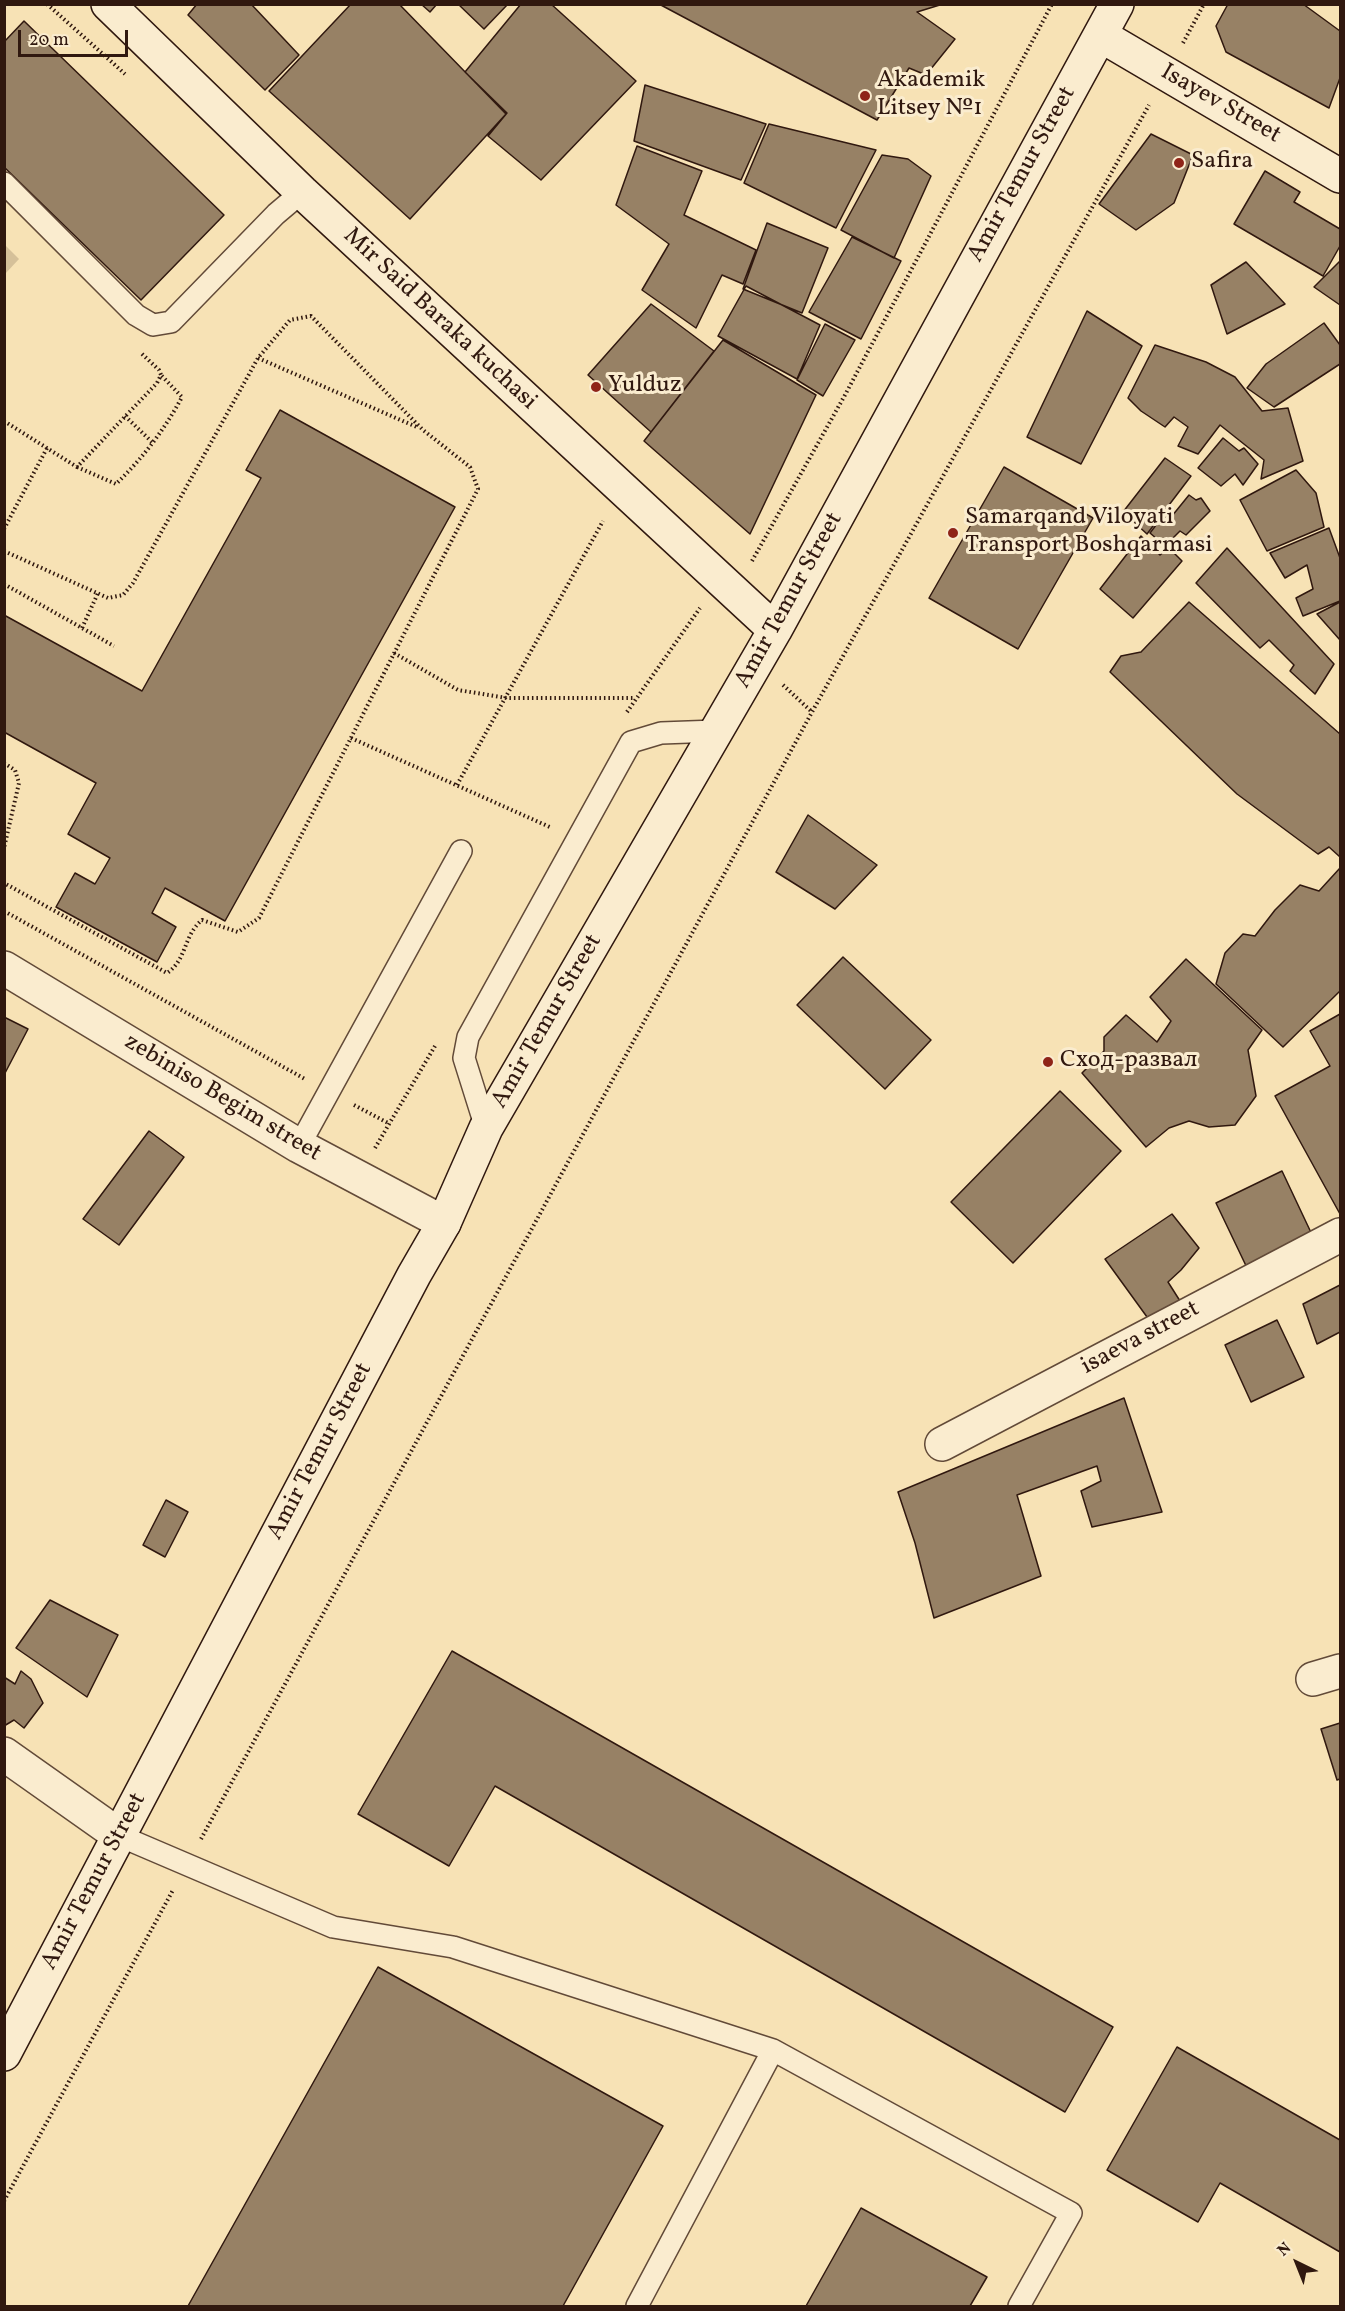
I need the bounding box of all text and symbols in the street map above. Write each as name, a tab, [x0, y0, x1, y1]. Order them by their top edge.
scale bar	[21, 18, 130, 56]
text: 20 m	[29, 28, 69, 53]
street label: Isayev Street	[1155, 59, 1285, 151]
place label: Akademik Litsey №1	[877, 68, 985, 124]
street label: Amir Temur Street	[963, 82, 1083, 268]
marker: Akademik Litsey №1	[858, 89, 872, 103]
place label: Safira	[1191, 149, 1253, 177]
marker: Safira	[1172, 156, 1186, 170]
street label: Mir Said Baraka kuchasi	[336, 223, 542, 417]
place label: Yulduz	[608, 373, 682, 401]
marker: Yulduz	[589, 380, 603, 394]
place label: Samarqand Viloyati Transport Boshqarmasi	[965, 505, 1213, 561]
street label: Amir Temur Street	[730, 508, 850, 694]
marker: Samarqand Viloyati Transport Boshqarmasi	[946, 526, 960, 540]
street label: Amir Temur Street	[486, 930, 610, 1114]
street label: zebiniso Begim street	[118, 1029, 326, 1169]
place label: Сход-развал	[1060, 1048, 1197, 1076]
marker: Сход-развал	[1041, 1055, 1055, 1069]
street label: isaeva street	[1077, 1296, 1205, 1382]
street label: Amir Temur Street	[262, 1358, 380, 1546]
street label: Amir Temur Street	[36, 1788, 154, 1976]
north arrow	[1267, 2233, 1327, 2293]
text: N	[1273, 2238, 1296, 2262]

